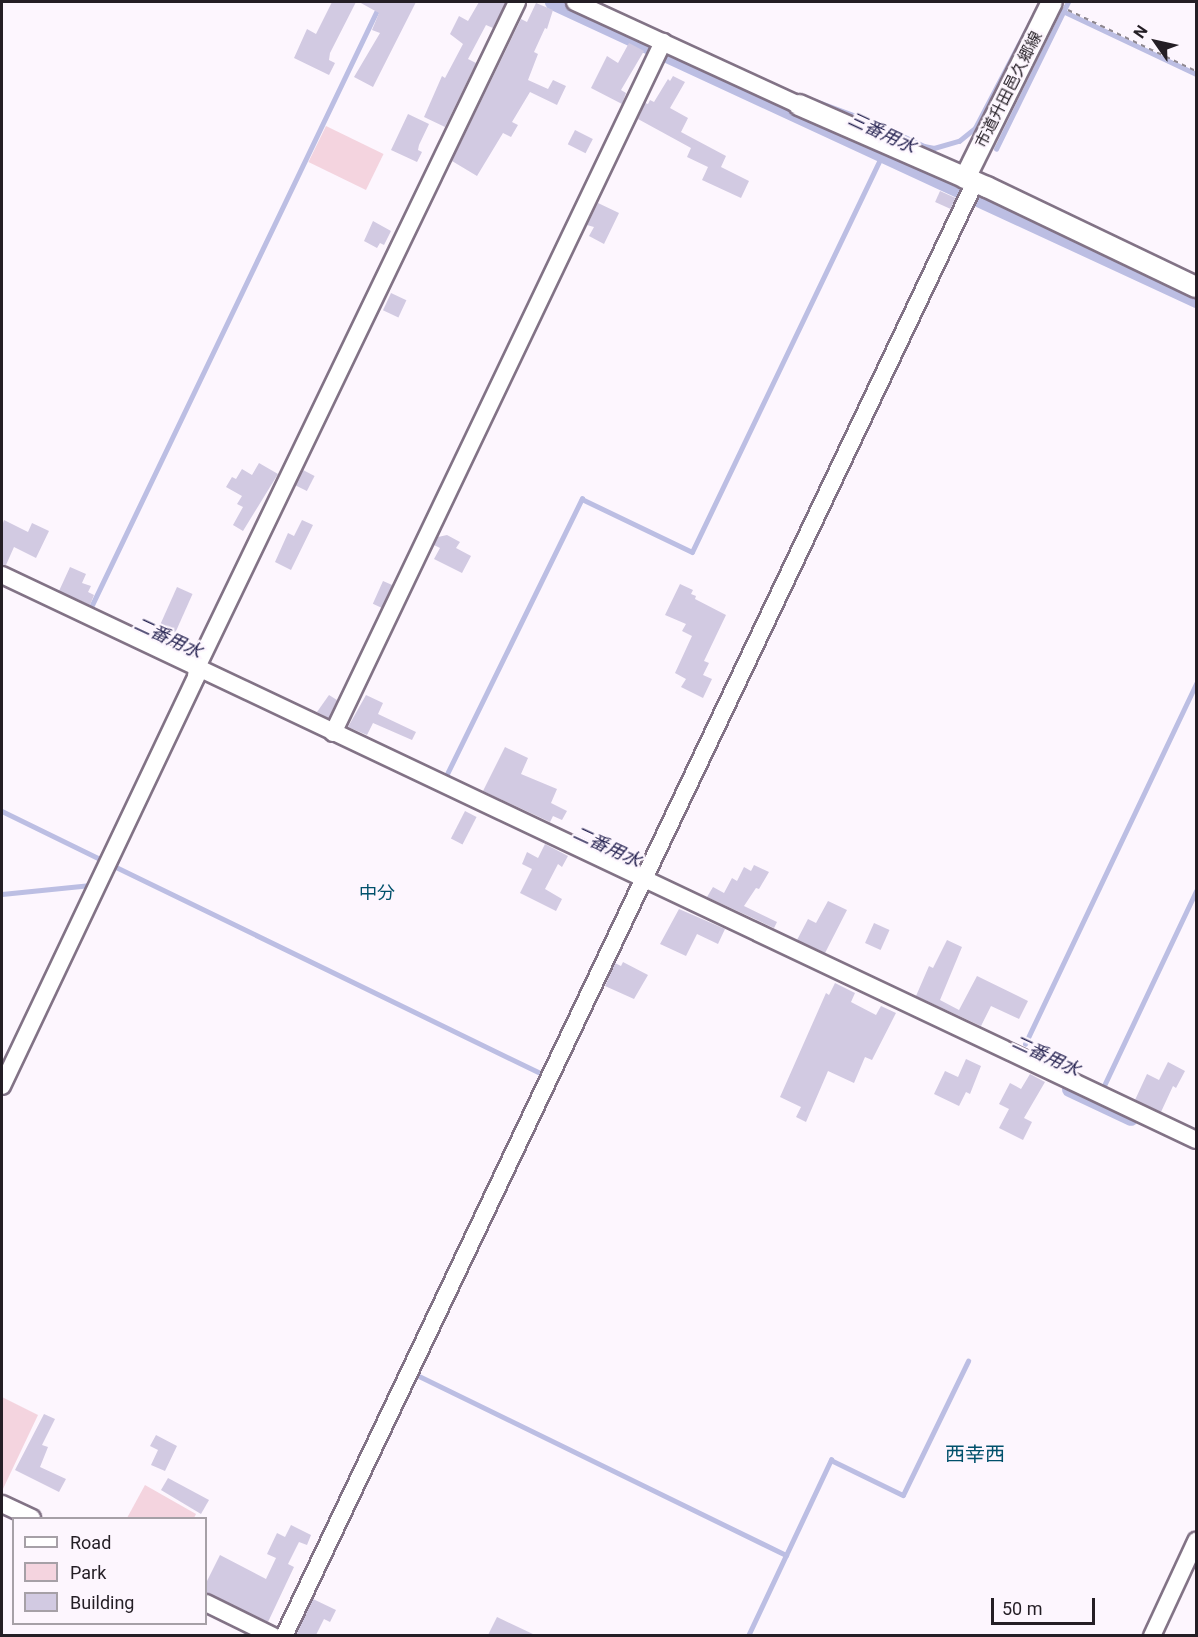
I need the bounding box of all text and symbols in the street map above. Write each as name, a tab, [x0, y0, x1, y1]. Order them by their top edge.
north arrow	[1126, 12, 1186, 72]
text: N	[1130, 22, 1152, 42]
street label: 市道升田邑久郷線	[971, 29, 1047, 151]
water label: 三番用水	[845, 108, 919, 158]
water label: 二番用水	[131, 613, 205, 663]
water label: 二番用水	[570, 822, 644, 872]
district label: 中分	[359, 882, 395, 904]
water label: 二番用水	[1009, 1031, 1083, 1081]
district label: 西幸西	[945, 1442, 1005, 1466]
legend	[12, 1517, 207, 1625]
text: Road	[70, 1532, 111, 1553]
text: Park	[70, 1562, 106, 1583]
scale bar	[994, 1586, 1098, 1624]
text: Building	[70, 1592, 134, 1613]
text: 50 m	[1002, 1598, 1042, 1619]

